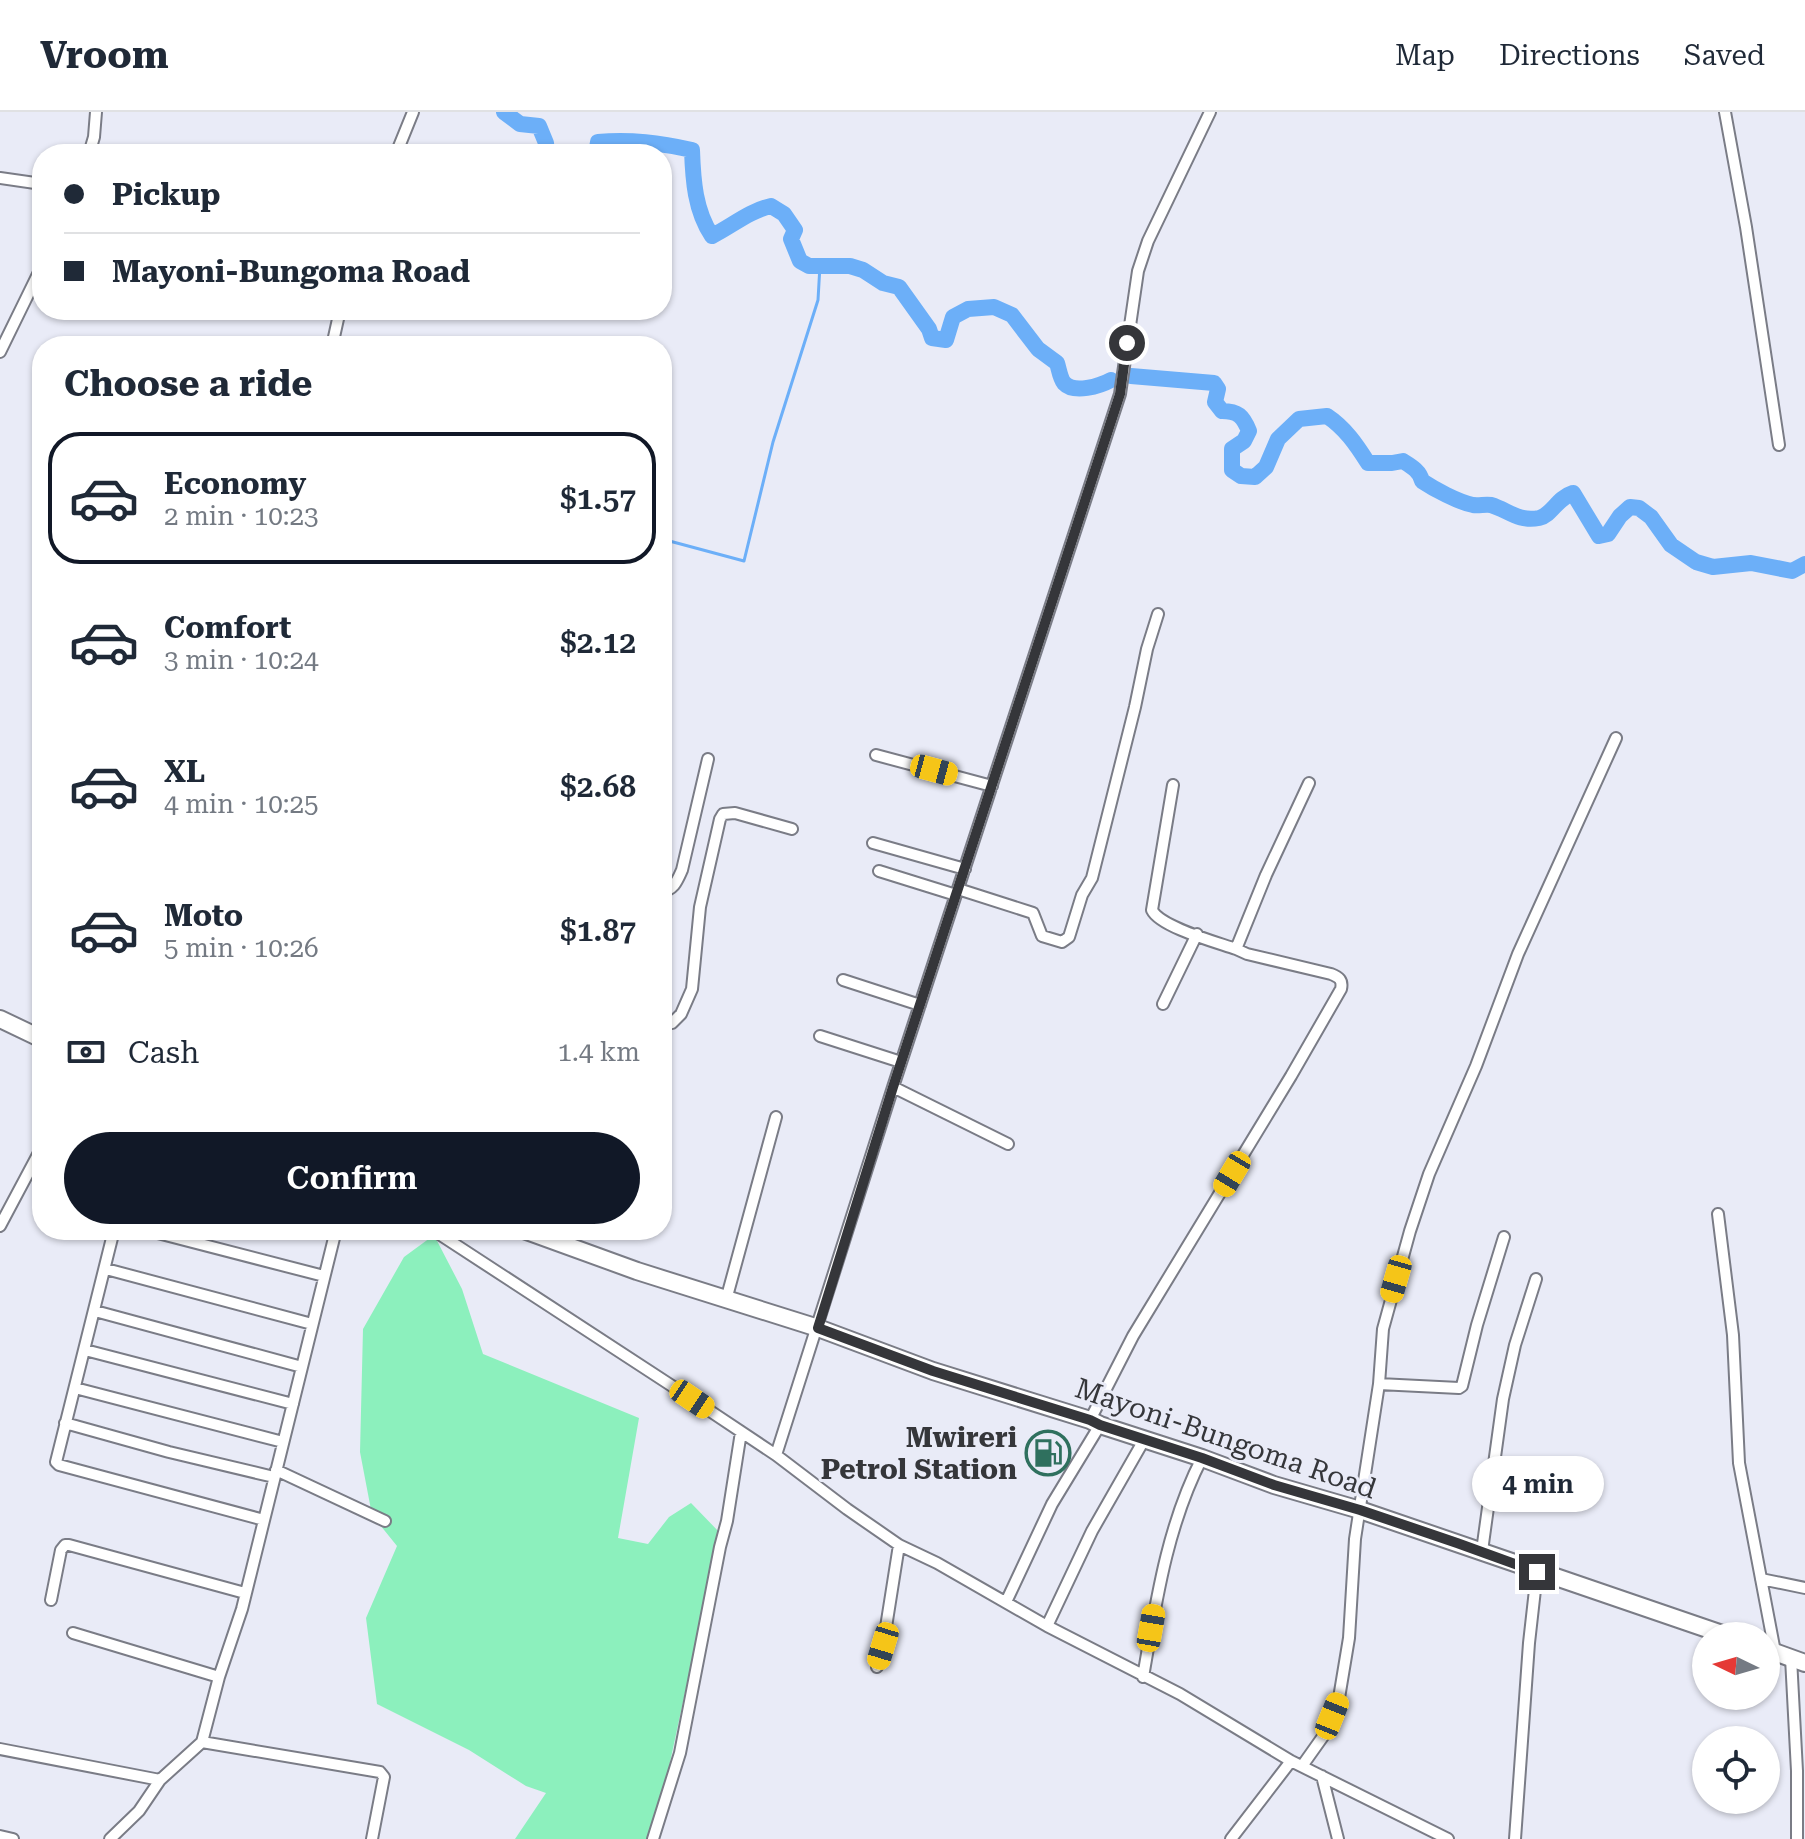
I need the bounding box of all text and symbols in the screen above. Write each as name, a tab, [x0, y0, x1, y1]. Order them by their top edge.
text: Vroom	[40, 33, 169, 77]
text: Map	[1395, 39, 1455, 72]
text: Directions	[1499, 39, 1640, 72]
text: Saved	[1684, 39, 1765, 72]
text: Pickup	[112, 177, 220, 212]
text: Mayoni-Bungoma Road	[112, 254, 470, 289]
route start	[1109, 325, 1145, 361]
text: Choose a ride	[64, 363, 312, 405]
icon: car	[68, 462, 140, 534]
text: Economy	[164, 466, 306, 501]
text: $1.57	[560, 481, 636, 516]
text: 2 min · 10:23	[164, 501, 319, 531]
icon: car	[68, 606, 140, 678]
text: Comfort	[164, 610, 291, 645]
text: $2.12	[560, 625, 636, 660]
text: 3 min · 10:24	[164, 645, 319, 675]
icon: car	[68, 750, 140, 822]
car	[908, 752, 960, 788]
text: XL	[164, 754, 205, 789]
text: $2.68	[560, 769, 636, 804]
text: 4 min · 10:25	[164, 789, 319, 819]
icon: car	[68, 894, 140, 966]
text: Moto	[164, 898, 243, 933]
text: $1.87	[560, 913, 636, 948]
text: 5 min · 10:26	[164, 933, 319, 963]
icon: cash	[64, 1030, 108, 1074]
text: Cash	[128, 1035, 199, 1070]
text: 1.4 km	[557, 1037, 640, 1067]
button: Confirm	[64, 1132, 640, 1224]
car	[1209, 1147, 1255, 1201]
car	[1378, 1253, 1414, 1305]
street label: Mayoni-Bungoma Road	[1071, 1371, 1381, 1506]
car	[665, 1376, 719, 1422]
place label: Mwireri Petrol Station	[821, 1421, 1017, 1486]
fuel station icon: Mwireri Petrol Station	[1024, 1429, 1072, 1477]
callout: 4 min	[1471, 1456, 1603, 1512]
text: 4 min	[1502, 1469, 1574, 1499]
route end	[1519, 1554, 1555, 1590]
car	[1135, 1602, 1167, 1654]
car	[865, 1620, 901, 1672]
north arrow	[1692, 1622, 1780, 1710]
map controls	[1692, 1622, 1780, 1814]
car	[1312, 1689, 1352, 1743]
button: locate	[1692, 1726, 1780, 1814]

